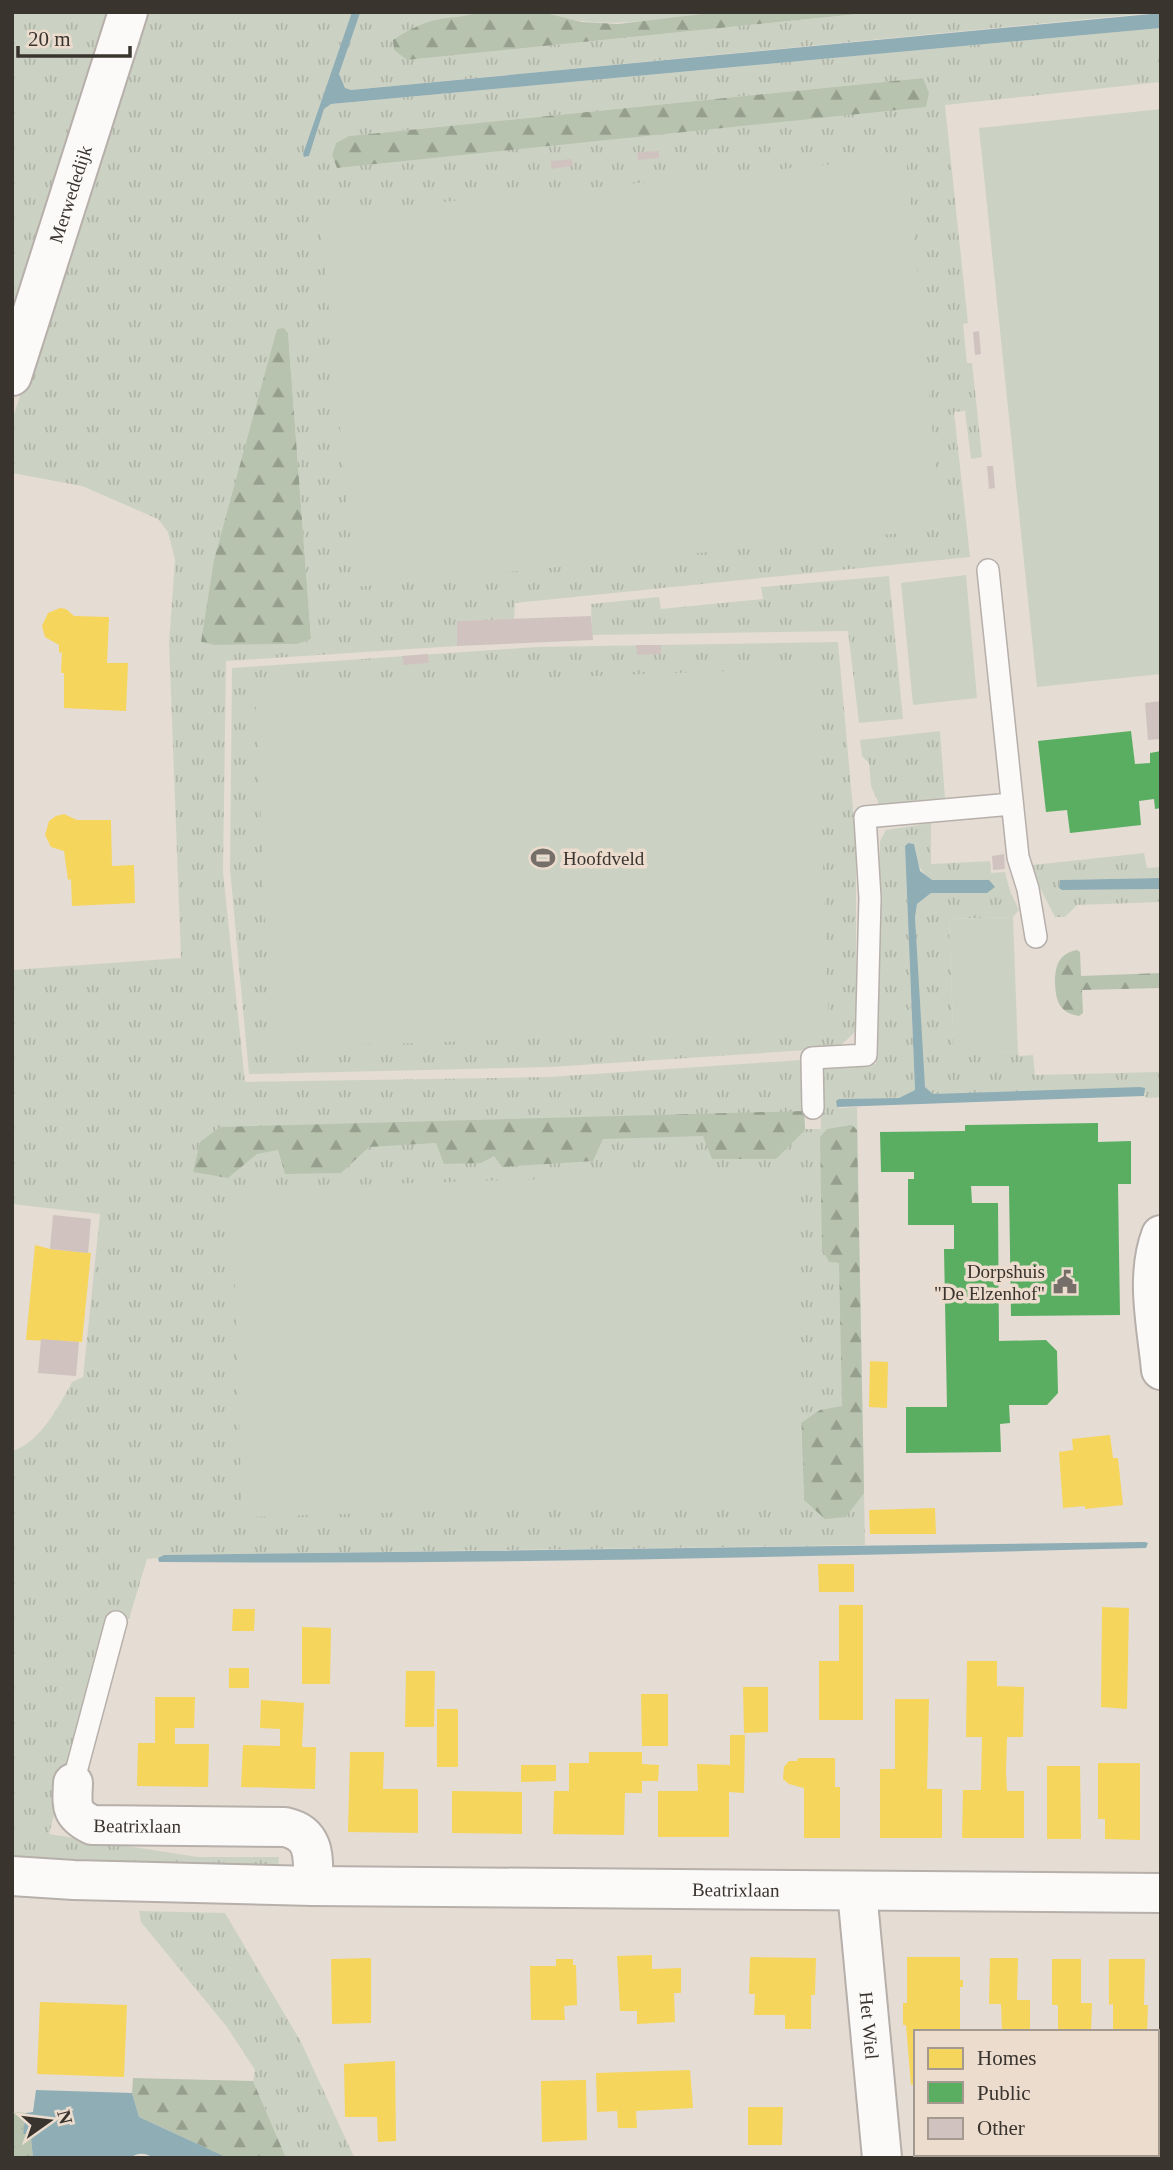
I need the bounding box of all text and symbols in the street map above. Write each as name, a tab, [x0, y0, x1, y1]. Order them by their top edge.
scale bar	[18, 14, 130, 58]
text: 20 m	[28, 27, 71, 51]
street label: Merwededijk	[45, 142, 96, 246]
sports icon: Hoofdveld	[529, 844, 557, 872]
place label: Hoofdveld	[563, 848, 645, 869]
place label: Dorpshuis "De Elzenhof"	[934, 1261, 1045, 1304]
public building icon: Dorpshuis "De Elzenhof"	[1051, 1268, 1079, 1296]
street label: Beatrixlaan	[93, 1815, 182, 1837]
street label: Beatrixlaan	[692, 1879, 780, 1901]
street label: Het Wiel	[855, 1991, 883, 2060]
legend	[914, 2030, 1159, 2156]
text: Homes	[977, 2046, 1037, 2070]
text: Public	[977, 2081, 1031, 2105]
north arrow	[14, 2086, 84, 2156]
text: N	[53, 2108, 77, 2126]
text: Other	[977, 2116, 1025, 2140]

